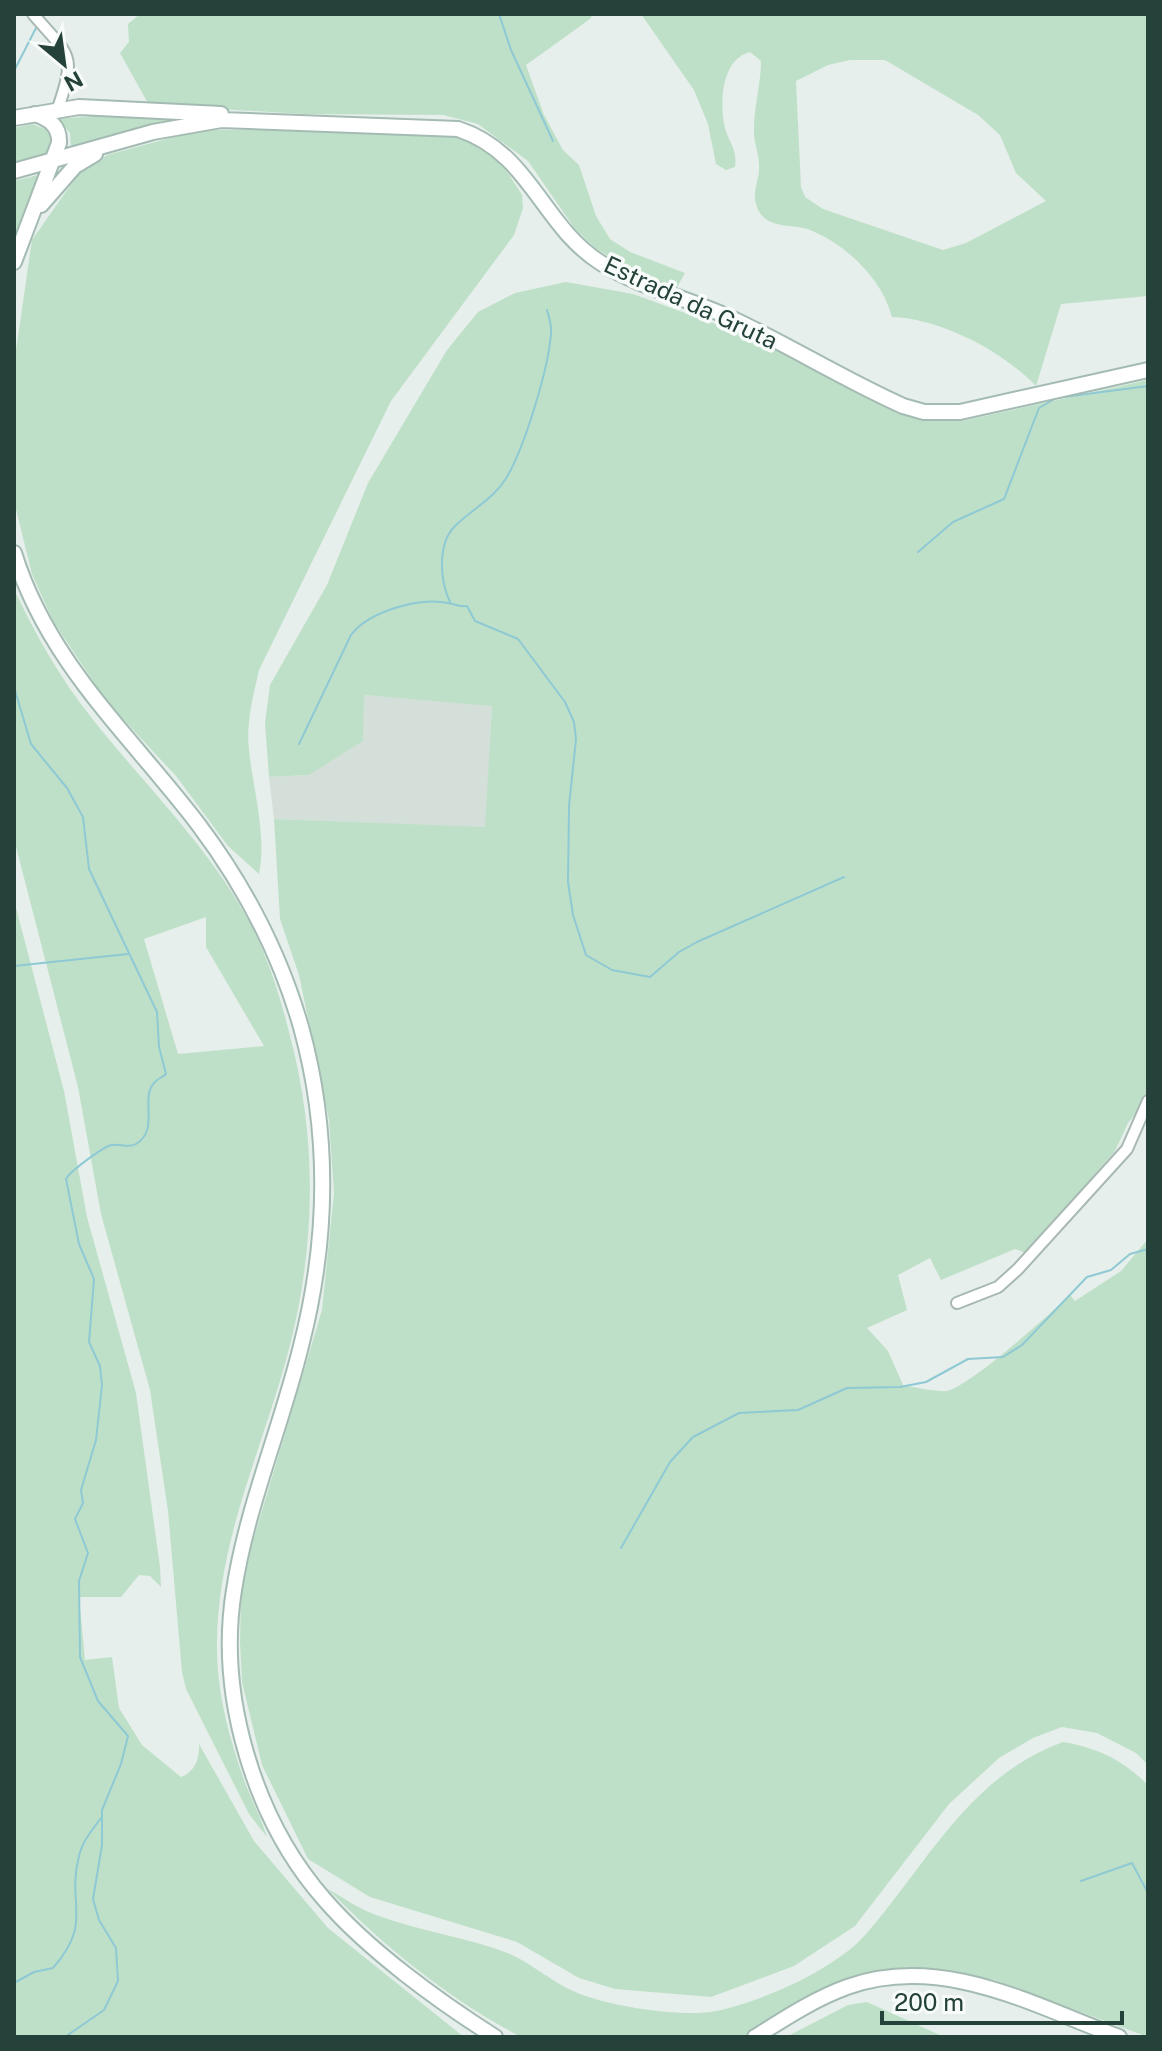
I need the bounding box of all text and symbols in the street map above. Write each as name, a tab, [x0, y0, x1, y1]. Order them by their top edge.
north arrow	[24, 24, 104, 104]
text: N	[60, 66, 88, 97]
street label: Estrada da Gruta	[600, 250, 782, 354]
scale bar	[882, 1975, 1122, 2025]
text: 200 m	[894, 1988, 964, 2016]

